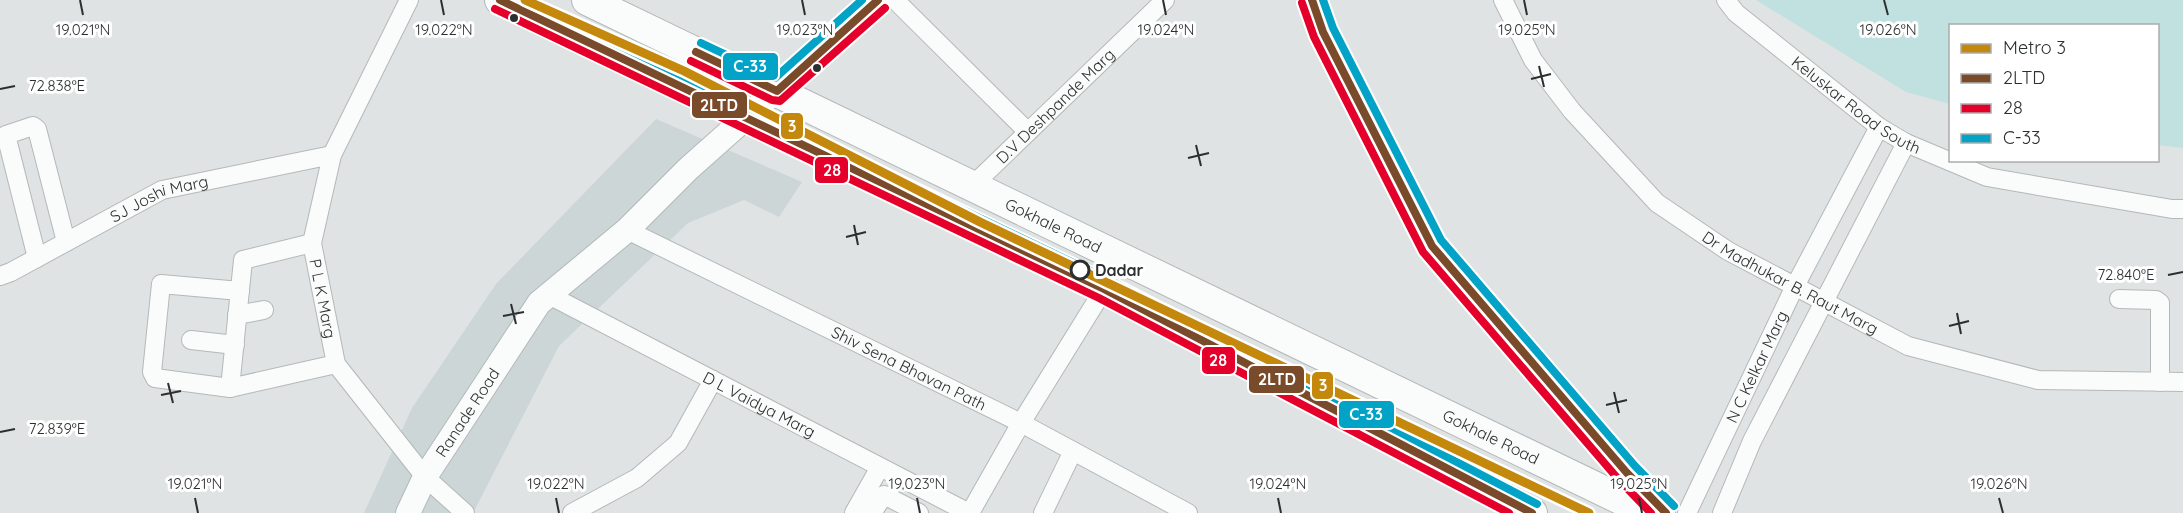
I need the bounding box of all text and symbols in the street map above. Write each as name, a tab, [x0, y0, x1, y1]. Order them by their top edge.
unlabelled marker	[508, 12, 520, 24]
text: 19.021°N	[56, 20, 110, 39]
text: 19.022°N	[415, 20, 473, 39]
text: 19.023°N	[776, 20, 834, 39]
text: 19.024°N	[1138, 20, 1194, 39]
text: 19.025°N	[1498, 20, 1556, 39]
text: 19.026°N	[1859, 20, 1917, 39]
legend	[1949, 24, 2159, 162]
text: Metro 3	[2003, 36, 2066, 59]
street label: D.V Deshpande Marg	[992, 44, 1119, 168]
street label: Keluskar Road South	[1788, 51, 1924, 158]
line badge: C-33	[722, 52, 779, 81]
text: C-33	[733, 56, 767, 76]
unlabelled marker	[811, 62, 823, 74]
text: 2LTD	[2003, 66, 2045, 89]
text: 72.838°E	[29, 76, 85, 95]
line badge: 2LTD	[691, 91, 748, 119]
text: 2LTD	[700, 95, 738, 115]
text: 28	[2003, 96, 2023, 119]
line badge: 3	[780, 112, 804, 140]
text: 3	[788, 116, 796, 136]
text: C-33	[2003, 126, 2041, 149]
line badge: 28	[814, 156, 849, 184]
text: 28	[823, 160, 841, 180]
street label: SJ Joshi Marg	[106, 171, 210, 226]
street label: Gokhale Road	[1002, 194, 1105, 257]
street label: Dr Madhukar B. Raut Marg	[1698, 226, 1882, 338]
street label: P L K Marg	[305, 257, 341, 340]
marker: Dadar	[1070, 260, 1090, 280]
place label: Dadar	[1095, 260, 1144, 280]
text: 72.840°E	[2097, 265, 2155, 284]
street label: N C Kelkar Marg	[1721, 307, 1792, 426]
street label: Shiv Sena Bhavan Path	[828, 322, 990, 415]
line badge: 28	[1201, 346, 1236, 375]
text: 28	[1209, 350, 1227, 370]
street label: Ranade Road	[431, 364, 504, 461]
line badge: 2LTD	[1248, 365, 1305, 394]
street label: D L Vaidya Marg	[700, 367, 819, 442]
text: 2LTD	[1258, 369, 1296, 389]
line badge: 3	[1311, 371, 1334, 400]
text: 3	[1319, 375, 1327, 395]
line badge: C-33	[1338, 400, 1395, 429]
text: C-33	[1349, 404, 1383, 424]
street label: Gokhale Road	[1440, 405, 1543, 468]
text: 72.839°E	[29, 419, 85, 438]
text: 19.021°N	[168, 474, 222, 493]
text: 19.022°N	[527, 474, 585, 493]
text: 19.023°N	[888, 474, 946, 493]
text: 19.024°N	[1250, 474, 1306, 493]
text: 19.025°N	[1610, 474, 1668, 493]
text: 19.026°N	[1970, 474, 2028, 493]

